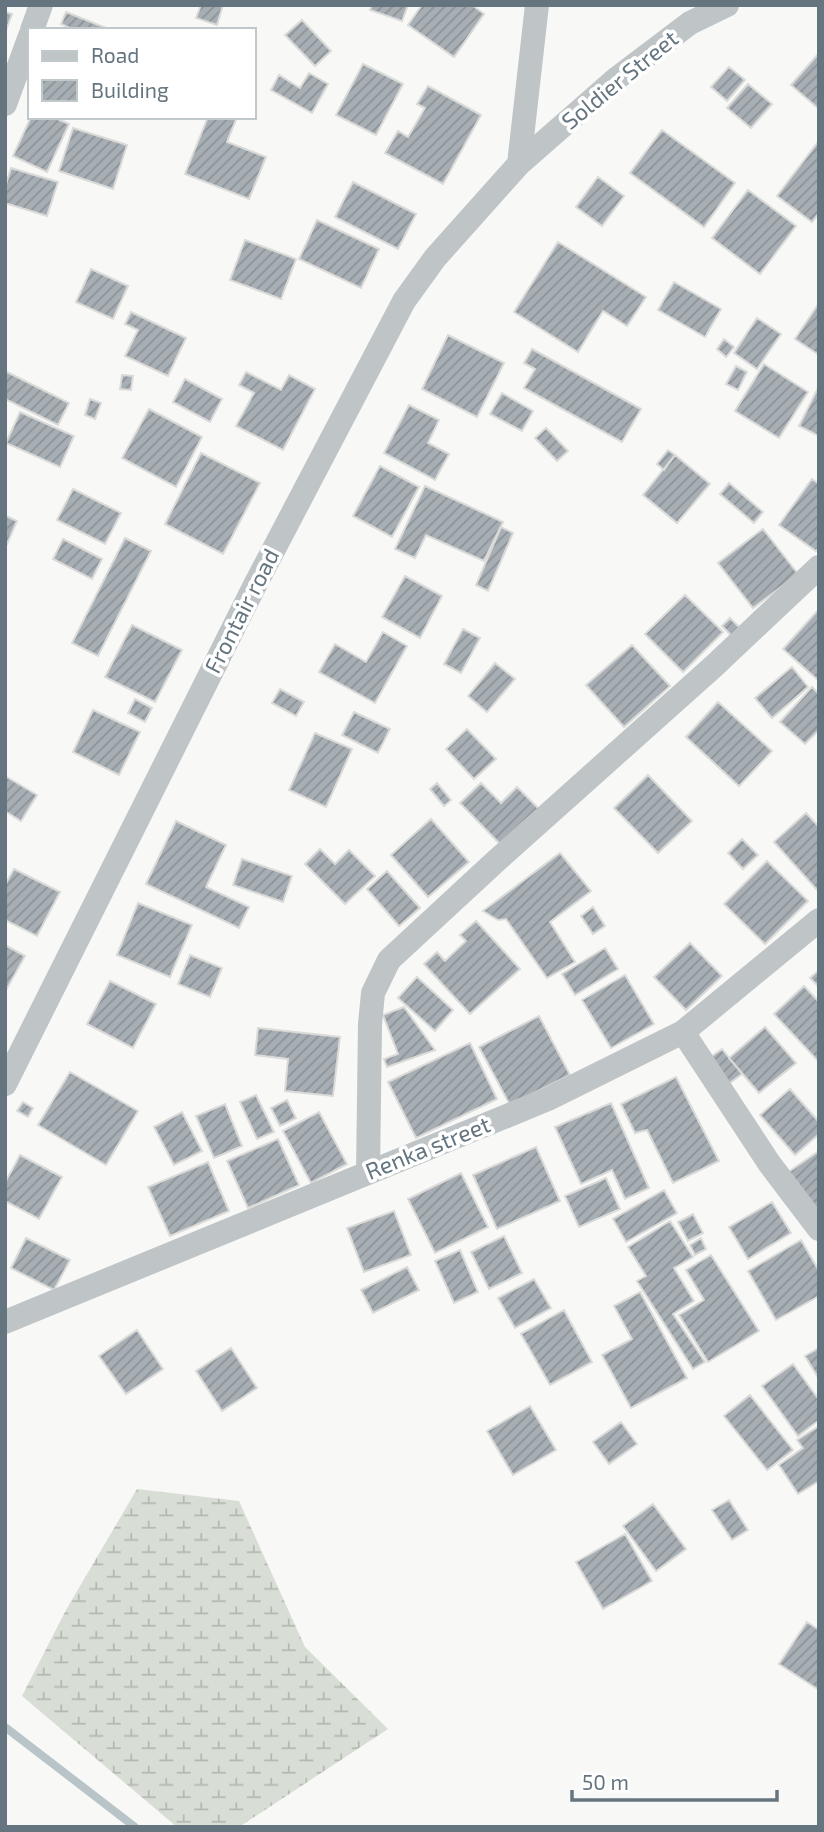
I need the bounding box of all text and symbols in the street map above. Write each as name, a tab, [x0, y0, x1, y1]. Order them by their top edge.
street label: Soldier Street	[555, 24, 683, 135]
legend	[28, 28, 256, 119]
text: Road	[91, 42, 139, 67]
text: Building	[91, 77, 169, 102]
street label: Frontair road	[198, 544, 284, 678]
street label: Renka street	[361, 1109, 494, 1185]
scale bar	[572, 1758, 777, 1802]
text: 50 m	[582, 1769, 629, 1794]

